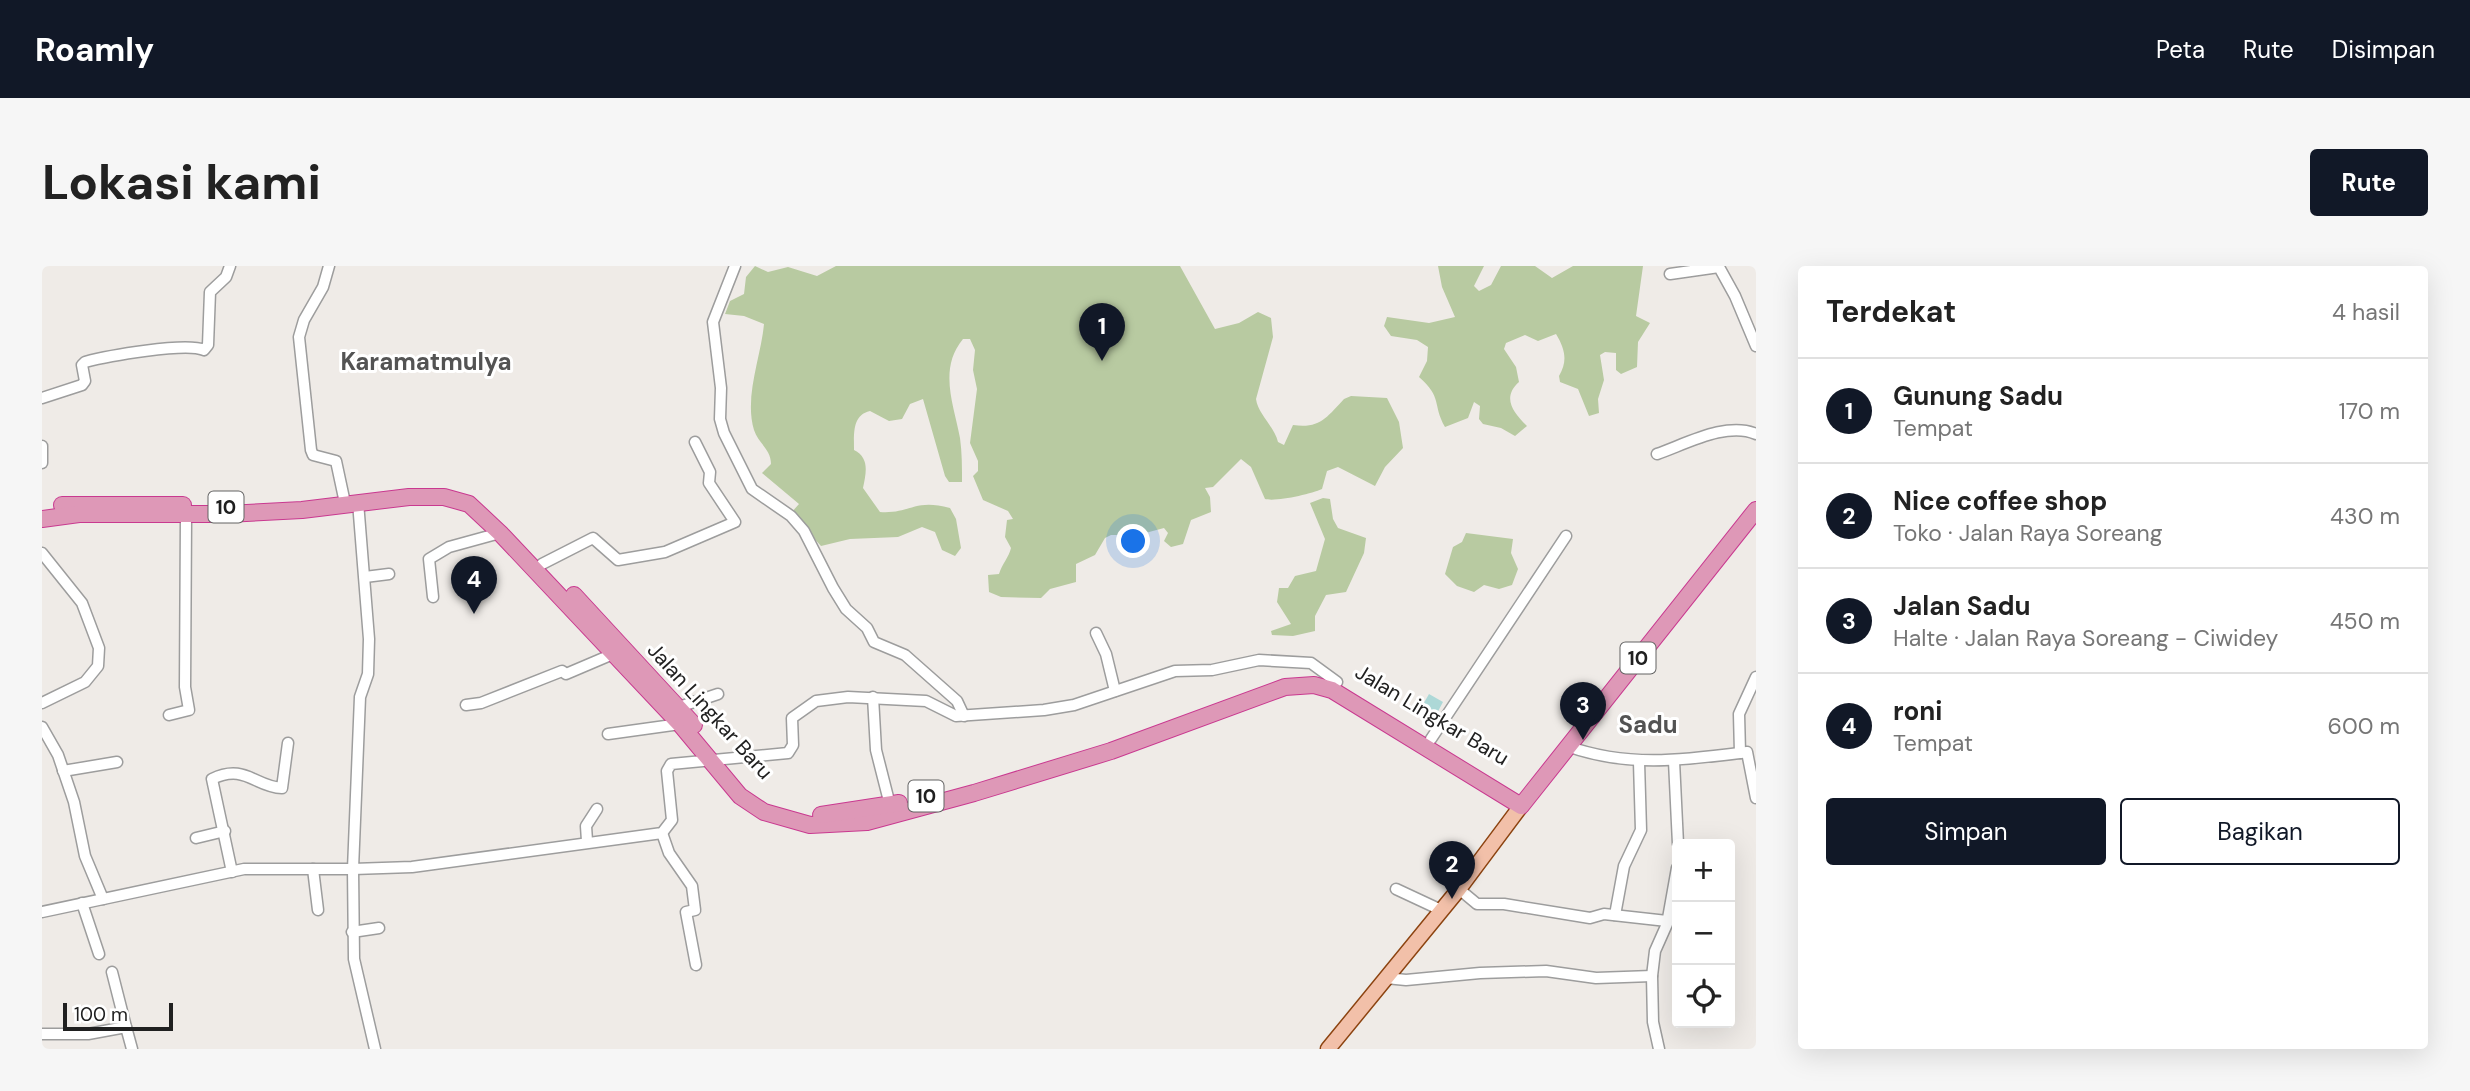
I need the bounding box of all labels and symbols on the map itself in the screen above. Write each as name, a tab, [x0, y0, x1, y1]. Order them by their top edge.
pin: 1	[1079, 303, 1125, 361]
district label: Karamatmulya	[340, 346, 512, 377]
road number: 10	[208, 492, 244, 522]
your location	[1116, 524, 1150, 558]
pin: 4	[451, 556, 497, 614]
street label: Jalan Lingkar Baru	[641, 637, 779, 785]
road number: 10	[1620, 642, 1656, 674]
street label: Jalan Lingkar Baru	[1350, 658, 1514, 772]
pin: 3	[1560, 682, 1606, 740]
district label: Sadu	[1618, 709, 1678, 740]
road number: 10	[908, 780, 944, 811]
pin: 2	[1429, 841, 1475, 899]
scale bar	[63, 1000, 173, 1032]

